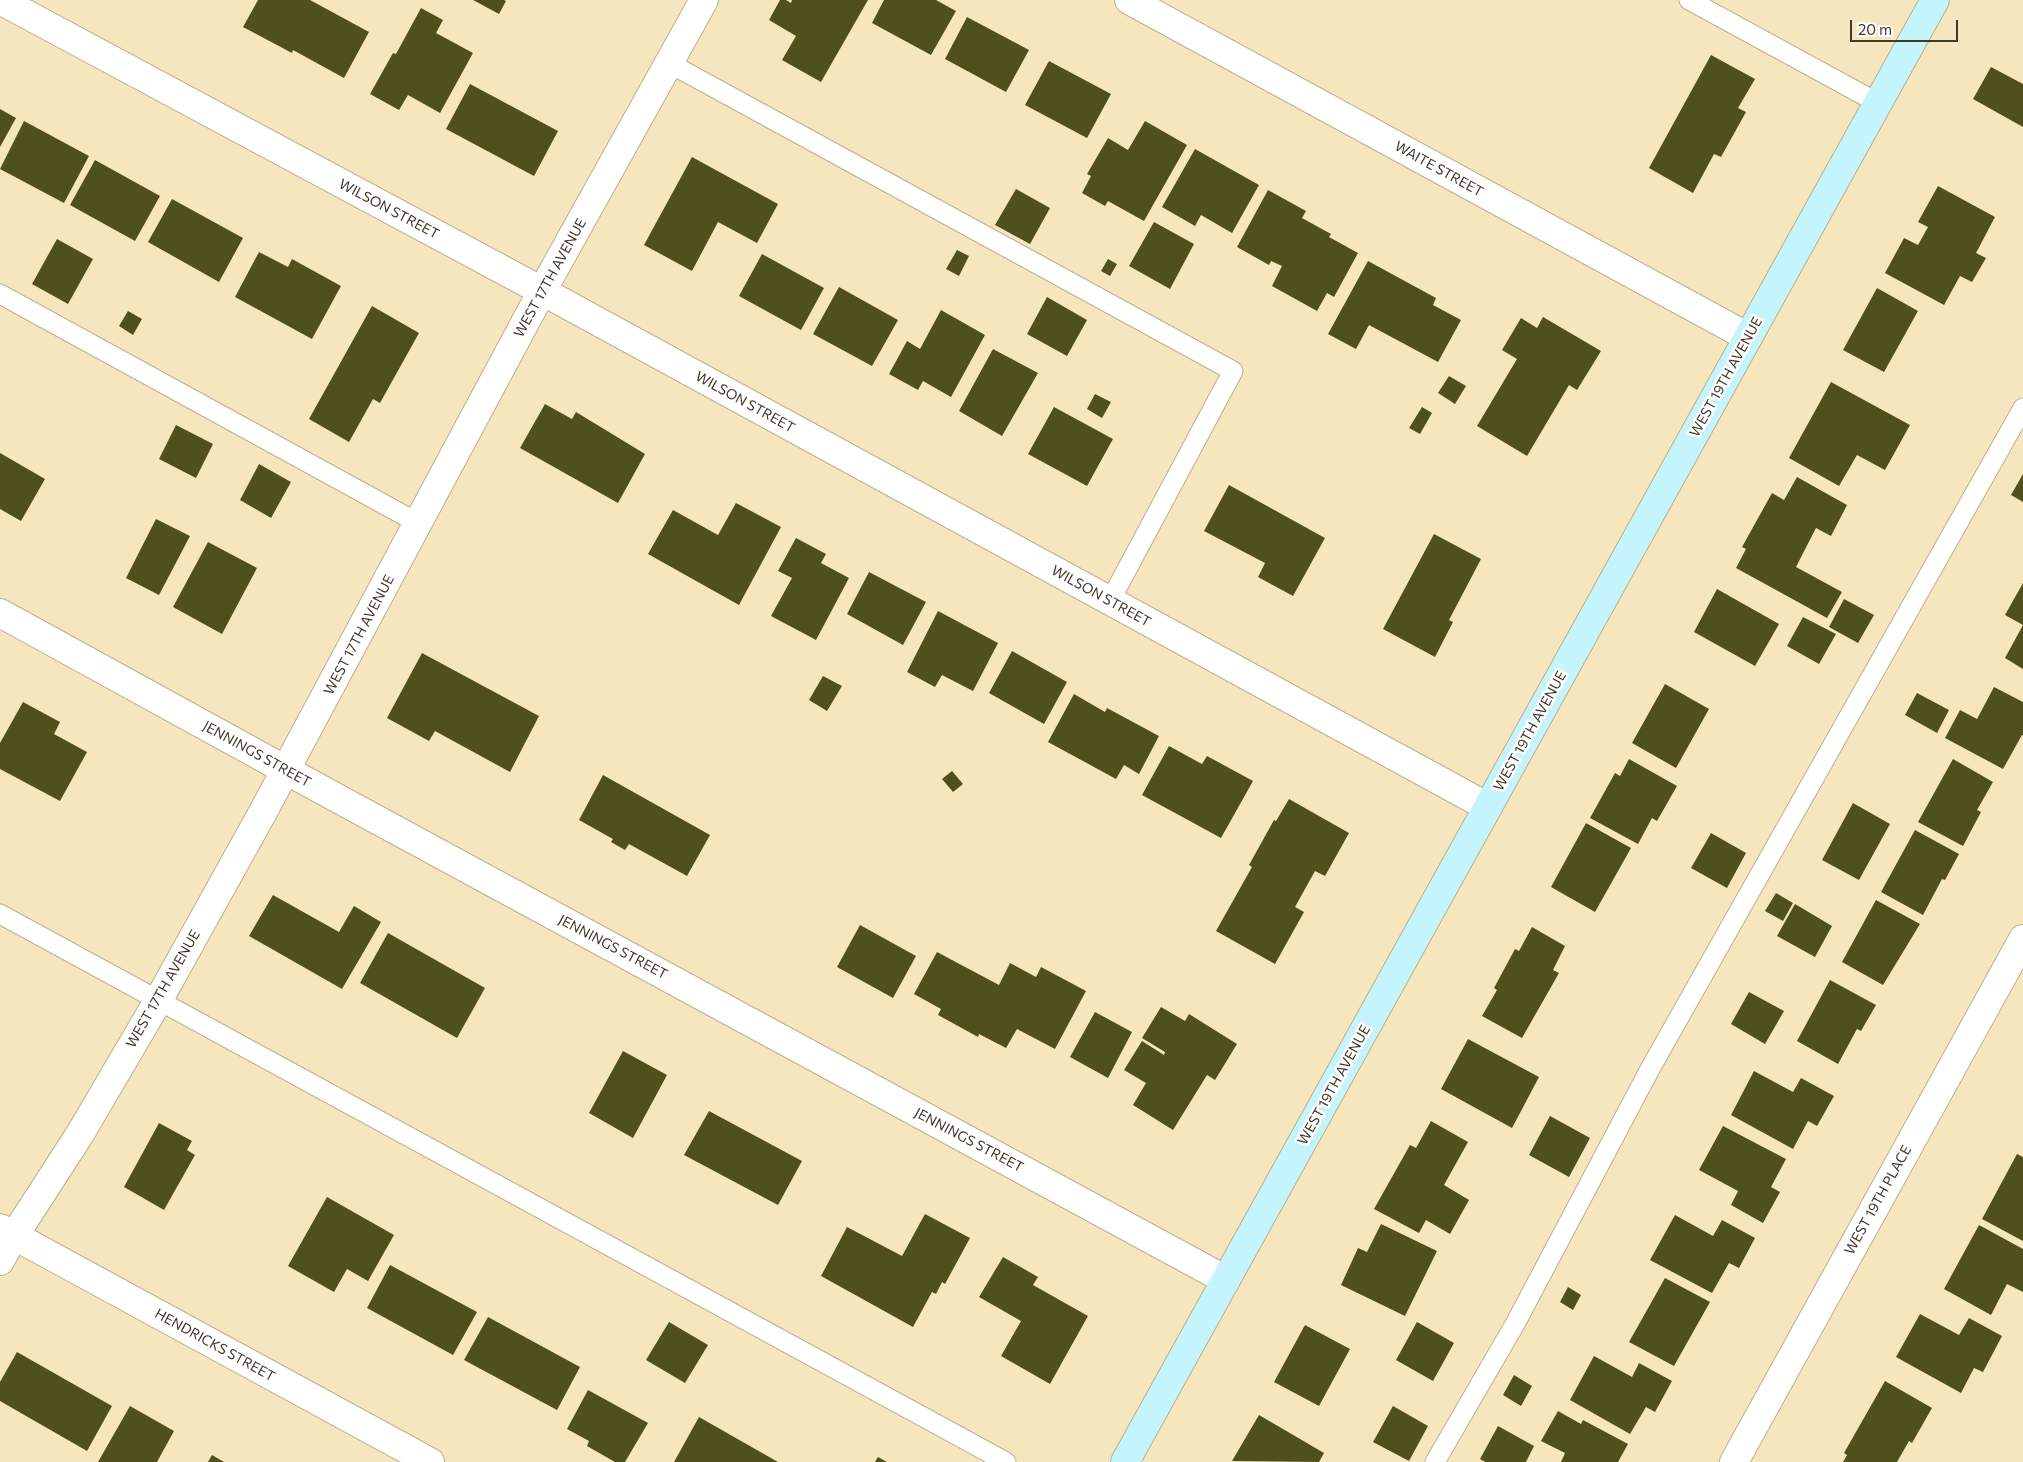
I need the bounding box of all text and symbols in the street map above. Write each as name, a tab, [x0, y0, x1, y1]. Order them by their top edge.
scale bar	[1853, 10, 1960, 42]
text: 20 m	[1858, 20, 1892, 38]
street label: WAITE STREET	[1392, 138, 1486, 200]
street label: WILSON STREET	[336, 176, 442, 242]
street label: WEST 17TH AVENUE	[510, 216, 590, 340]
street label: WEST 19TH AVENUE	[1686, 314, 1766, 440]
street label: WILSON STREET	[692, 368, 798, 436]
street label: WILSON STREET	[1048, 562, 1154, 630]
street label: WEST 17TH AVENUE	[320, 572, 398, 698]
street label: WEST 19TH AVENUE	[1490, 668, 1570, 794]
street label: JENNINGS STREET	[200, 717, 314, 791]
street label: JENNINGS STREET	[556, 911, 670, 983]
street label: WEST 17TH AVENUE	[122, 927, 204, 1051]
street label: WEST 19TH AVENUE	[1294, 1022, 1374, 1148]
street label: JENNINGS STREET	[912, 1104, 1026, 1176]
street label: WEST 19TH PLACE	[1841, 1142, 1915, 1258]
street label: HENDRICKS STREET	[152, 1305, 278, 1385]

